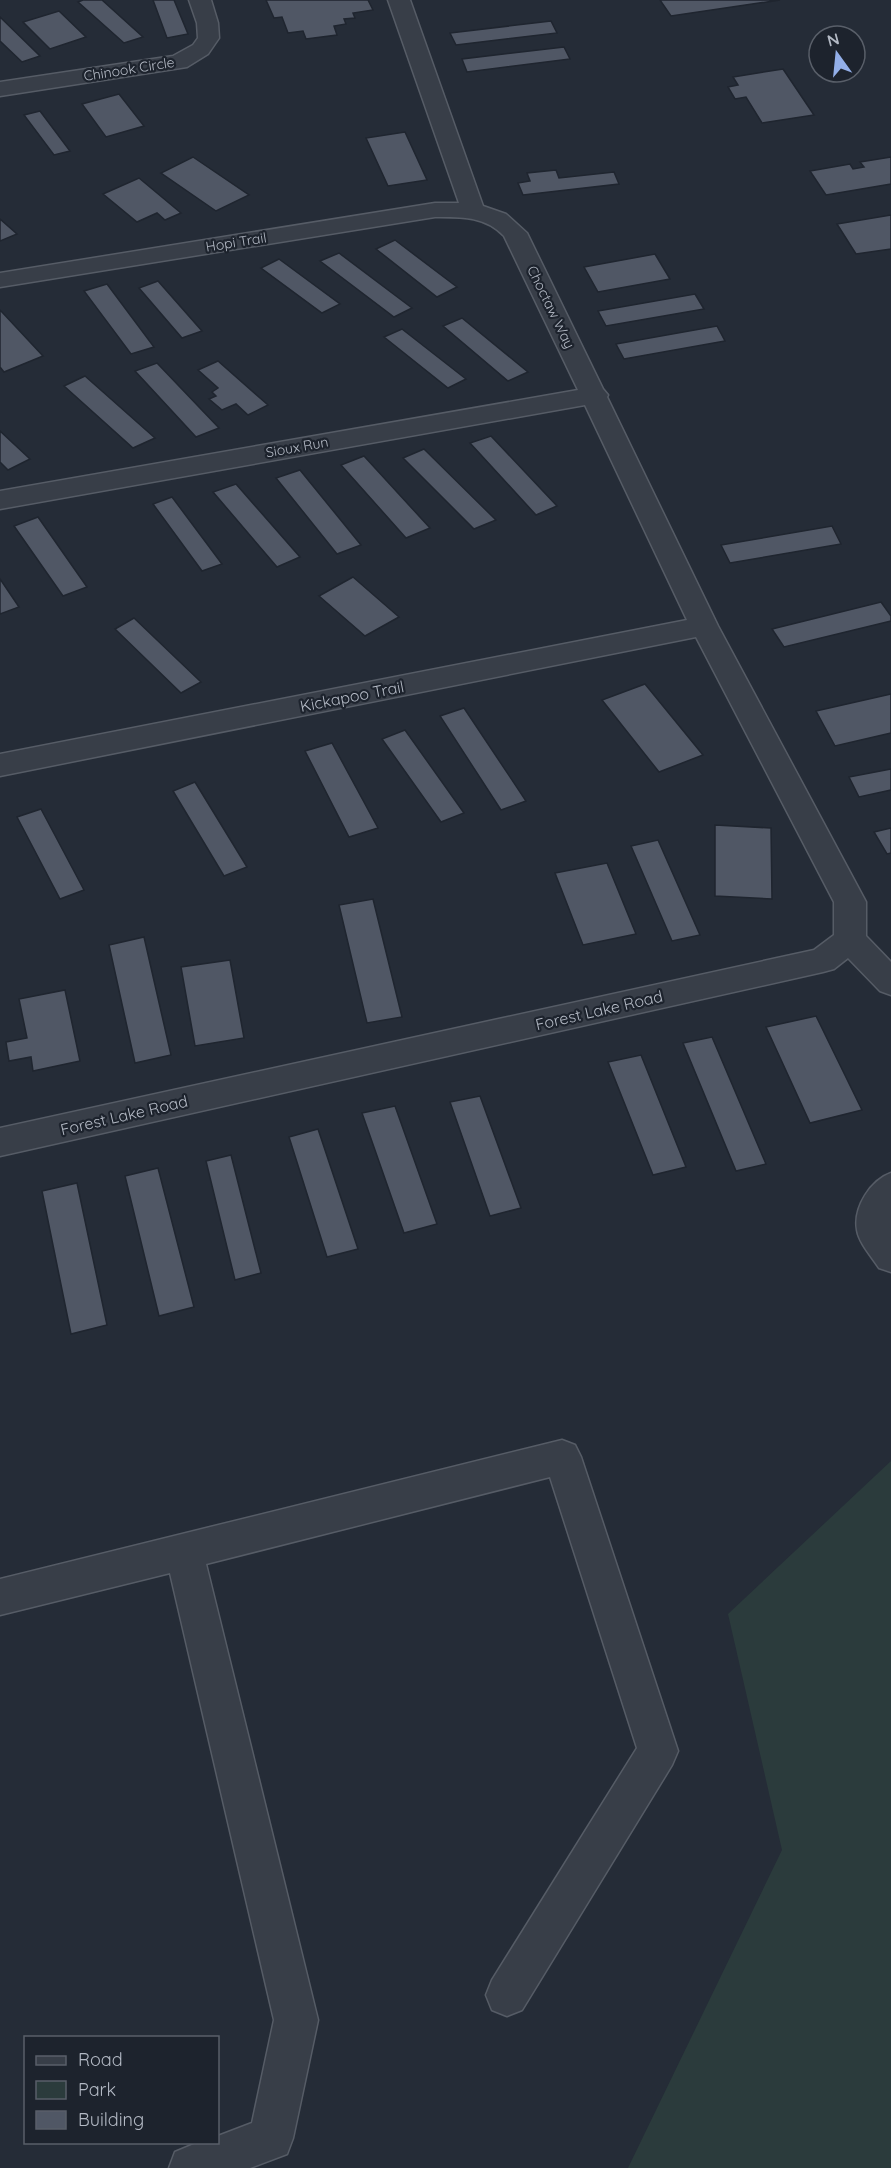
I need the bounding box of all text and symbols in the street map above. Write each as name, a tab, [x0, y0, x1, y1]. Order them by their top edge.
north arrow	[807, 24, 867, 84]
text: N	[825, 28, 841, 51]
street label: Chinook Circle	[82, 53, 176, 85]
street label: Hopi Trail	[204, 228, 268, 256]
street label: Choctaw Way	[523, 263, 579, 351]
street label: Sioux Run	[264, 433, 330, 461]
street label: Kickapoo Trail	[298, 676, 406, 716]
street label: Forest Lake Road	[533, 986, 665, 1034]
street label: Forest Lake Road	[58, 1091, 190, 1139]
legend	[24, 2036, 219, 2144]
text: Road	[78, 2048, 123, 2071]
text: Park	[78, 2078, 116, 2101]
text: Building	[78, 2108, 144, 2131]

